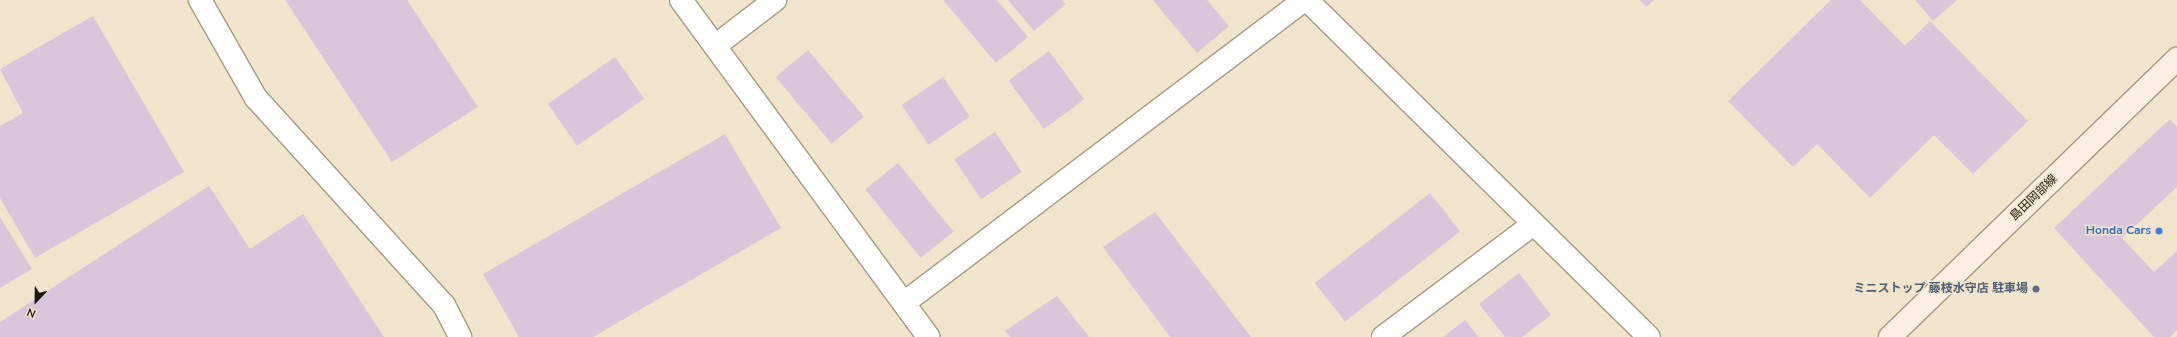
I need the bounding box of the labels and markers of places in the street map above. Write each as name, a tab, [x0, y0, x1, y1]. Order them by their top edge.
place label: Honda Cars	[2086, 224, 2151, 238]
marker: Honda Cars	[2154, 226, 2164, 236]
place label: ミニストップ 藤枝水守店 駐車場	[1854, 282, 2028, 296]
marker: ミニストップ 藤枝水守店 駐車場	[2031, 284, 2041, 294]

